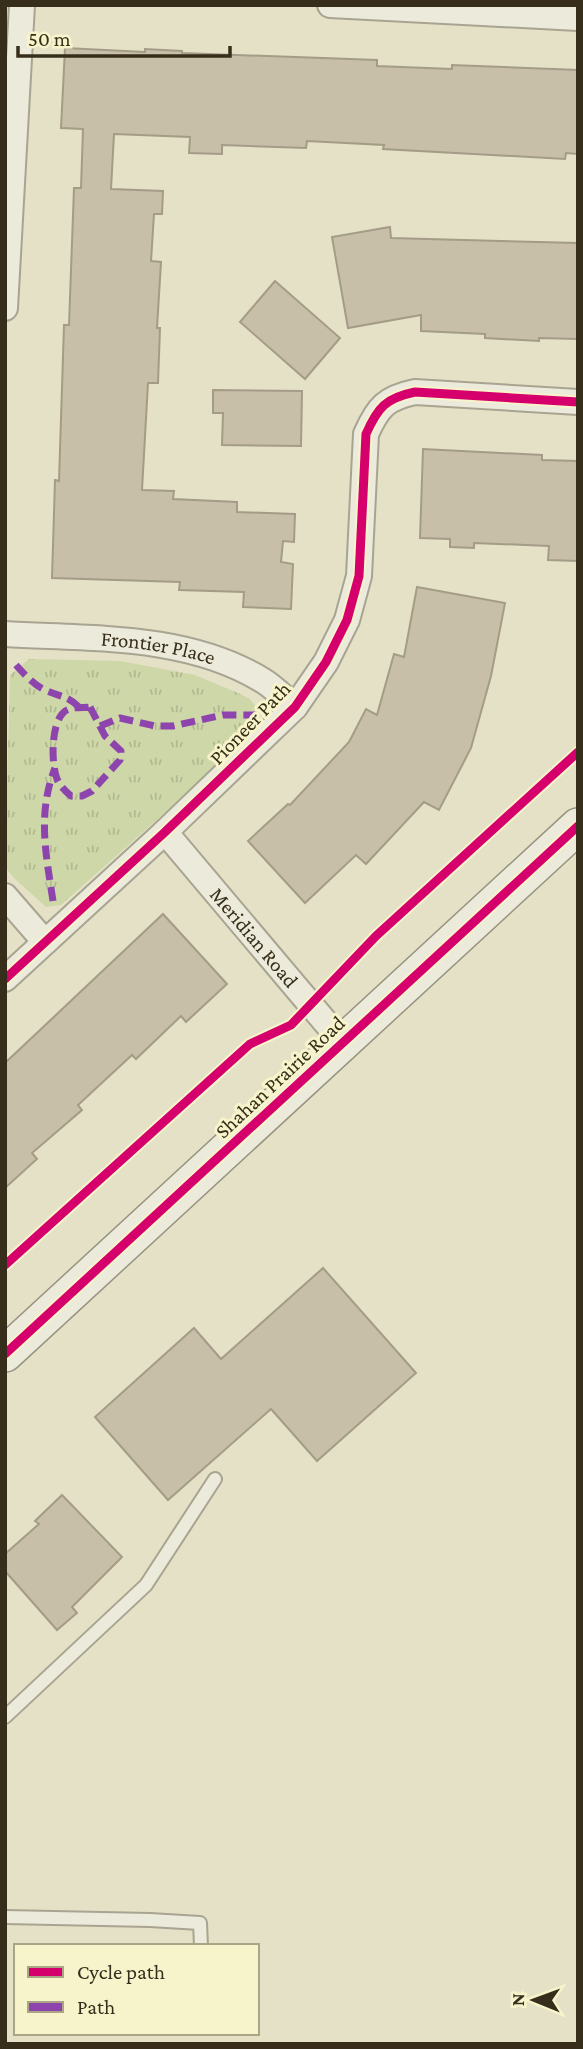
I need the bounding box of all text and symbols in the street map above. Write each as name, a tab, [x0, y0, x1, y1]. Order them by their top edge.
scale bar	[18, 14, 229, 58]
text: 50 m	[28, 27, 71, 51]
street label: Frontier Place	[100, 626, 218, 670]
street label: Pioneer Path	[205, 677, 295, 769]
street label: Meridian Road	[205, 882, 303, 993]
street label: Shahan Prairie Road	[210, 1011, 350, 1143]
legend	[14, 1944, 259, 2035]
text: Cycle path	[77, 1960, 165, 1984]
north arrow	[499, 1965, 569, 2035]
text: N	[507, 1993, 528, 2006]
text: Path	[77, 1995, 115, 2019]

